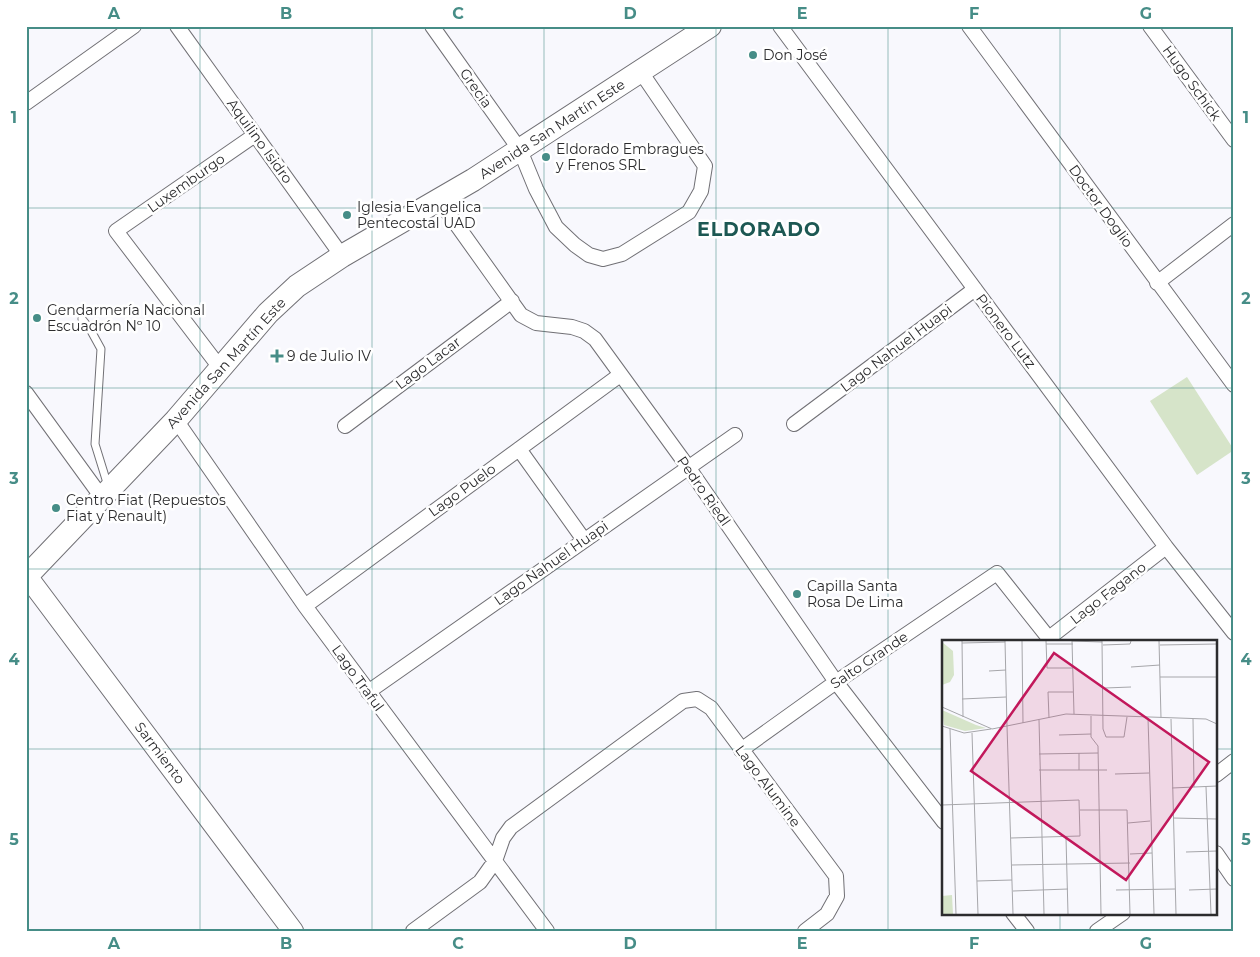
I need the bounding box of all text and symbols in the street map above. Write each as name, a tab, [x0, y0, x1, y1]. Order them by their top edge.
text: A	[107, 4, 121, 23]
text: B	[280, 4, 292, 23]
text: C	[452, 4, 464, 23]
text: D	[623, 4, 637, 23]
text: E	[797, 4, 807, 23]
text: F	[969, 4, 979, 23]
text: G	[1140, 4, 1152, 23]
street label: Hugo Schick	[1159, 42, 1226, 125]
place label: Don José	[763, 46, 828, 64]
marker: Don José	[747, 49, 759, 61]
street label: Grecia	[456, 65, 496, 111]
street label: Avenida San Martín Este	[476, 75, 628, 183]
street label: Aquilino Isidro	[223, 95, 297, 187]
text: 1	[11, 108, 17, 127]
text: 1	[1243, 108, 1249, 127]
place label: Eldorado Embragues y Frenos SRL	[555, 140, 704, 174]
street label: Luxemburgo	[144, 149, 229, 216]
marker: Eldorado Embragues y Frenos SRL	[540, 151, 552, 163]
street label: Doctor Doglio	[1065, 161, 1137, 251]
place label: Iglesia Evangelica Pentecostal UAD	[357, 198, 482, 232]
marker: Iglesia Evangelica Pentecostal UAD	[341, 209, 353, 221]
district label: ELDORADO	[697, 218, 821, 241]
text: 2	[9, 289, 19, 308]
text: 2	[1241, 289, 1251, 308]
street label: Pionero Lutz	[972, 290, 1040, 372]
street label: Avenida San Martín Este	[162, 294, 290, 432]
street label: Lago Nahuel Huapi	[837, 300, 955, 396]
place label: Gendarmería Nacional Escuadrón Nº 10	[47, 301, 205, 335]
marker: Gendarmería Nacional Escuadrón Nº 10	[31, 312, 43, 324]
street label: Lago Lacar	[392, 332, 464, 393]
place label: 9 de Julio IV	[287, 347, 371, 365]
marker: 9 de Julio IV	[271, 350, 283, 362]
street label: Pedro Riedl	[673, 453, 735, 529]
street label: Lago Puelo	[425, 459, 499, 521]
text: 3	[8, 469, 19, 488]
text: 3	[1240, 469, 1251, 488]
place label: Centro Fiat (Repuestos Fiat y Renault)	[66, 491, 226, 525]
marker: Centro Fiat (Repuestos Fiat y Renault)	[50, 502, 62, 514]
street label: Lago Nahuel Huapi	[490, 517, 612, 609]
street label: Lago Fagano	[1066, 558, 1150, 628]
place label: Capilla Santa Rosa De Lima	[807, 577, 903, 611]
marker: Capilla Santa Rosa De Lima	[791, 588, 803, 600]
street label: Salto Grande	[827, 627, 911, 693]
inset map	[942, 640, 1218, 914]
street label: Lago Traful	[328, 641, 388, 715]
text: 4	[8, 650, 20, 669]
text: 4	[1240, 650, 1252, 669]
street label: Sarmiento	[131, 718, 189, 788]
street label: Lago Alumine	[731, 741, 805, 831]
text: 5	[9, 830, 19, 849]
text: 5	[1241, 830, 1251, 849]
text: A	[107, 934, 121, 953]
text: B	[280, 934, 292, 953]
text: C	[452, 934, 464, 953]
text: D	[623, 934, 637, 953]
text: E	[797, 934, 807, 953]
text: F	[969, 934, 979, 953]
text: G	[1140, 934, 1152, 953]

